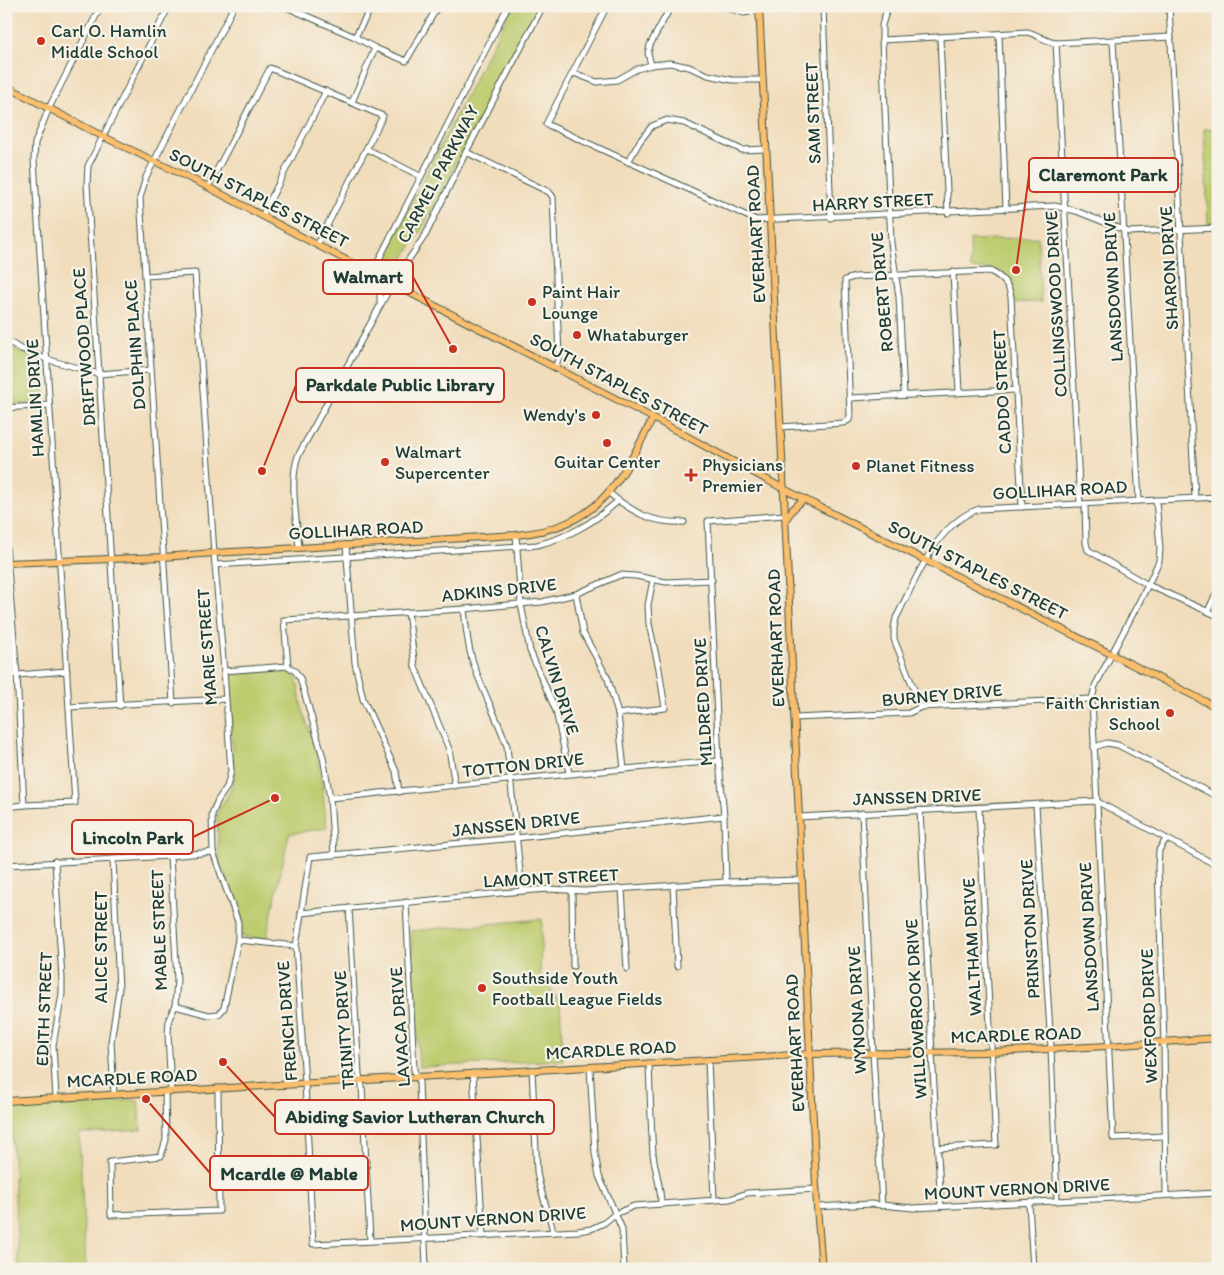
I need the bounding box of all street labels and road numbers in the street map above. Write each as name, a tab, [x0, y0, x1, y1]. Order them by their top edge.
street label: SAM STREET	[800, 62, 826, 164]
street label: CARMEL PARKWAY	[392, 101, 484, 247]
street label: SOUTH STAPLES STREET	[165, 143, 353, 253]
street label: EVERHART ROAD	[741, 164, 771, 304]
street label: HARRY STREET	[812, 188, 934, 216]
street label: SHARON DRIVE	[1155, 205, 1183, 331]
street label: COLLINGSWOOD DRIVE	[1040, 210, 1072, 398]
street label: LANSDOWN DRIVE	[1098, 212, 1128, 362]
street label: ROBERT DRIVE	[866, 231, 898, 353]
street label: DRIFTWOOD PLACE	[67, 267, 101, 427]
street label: DOLPHIN PLACE	[119, 279, 151, 411]
street label: SOUTH STAPLES STREET	[526, 328, 712, 440]
street label: CADDO STREET	[988, 329, 1016, 455]
street label: HAMLIN DRIVE	[21, 338, 49, 458]
street label: GOLLIHAR ROAD	[992, 475, 1128, 505]
street label: GOLLIHAR ROAD	[288, 515, 424, 545]
street label: SOUTH STAPLES STREET	[884, 515, 1072, 625]
street label: EVERHART ROAD	[763, 568, 789, 708]
street label: ADKINS DRIVE	[440, 573, 558, 607]
street label: MARIE STREET	[192, 588, 222, 706]
street label: CALVIN DRIVE	[530, 623, 584, 737]
street label: MILDRED DRIVE	[689, 637, 717, 767]
street label: BURNEY DRIVE	[881, 679, 1003, 711]
street label: TOTTON DRIVE	[461, 748, 585, 782]
street label: JANSSEN DRIVE	[852, 784, 982, 810]
street label: JANSSEN DRIVE	[451, 806, 581, 842]
street label: PRINSTON DRIVE	[1015, 858, 1045, 1000]
street label: LANSDOWN DRIVE	[1074, 862, 1104, 1012]
street label: LAMONT STREET	[483, 863, 619, 893]
street label: MABLE STREET	[146, 869, 172, 991]
street label: WALTHAM DRIVE	[957, 877, 987, 1017]
street label: ALICE STREET	[90, 891, 112, 1003]
street label: WILLOWBROOK DRIVE	[900, 918, 932, 1100]
street label: WYNONA DRIVE	[843, 945, 871, 1075]
street label: WEXFORD DRIVE	[1136, 948, 1162, 1084]
street label: EDITH STREET	[31, 951, 57, 1067]
street label: FRENCH DRIVE	[272, 960, 302, 1082]
street label: LAVACA DRIVE	[385, 966, 415, 1088]
street label: TRINITY DRIVE	[329, 970, 359, 1090]
street label: EVERHART ROAD	[780, 973, 810, 1113]
street label: MCARDLE ROAD	[950, 1022, 1082, 1048]
street label: MCARDLE ROAD	[545, 1036, 677, 1064]
street label: MCARDLE ROAD	[66, 1064, 198, 1092]
street label: MOUNT VERNON DRIVE	[923, 1173, 1111, 1205]
street label: MOUNT VERNON DRIVE	[399, 1202, 587, 1236]

